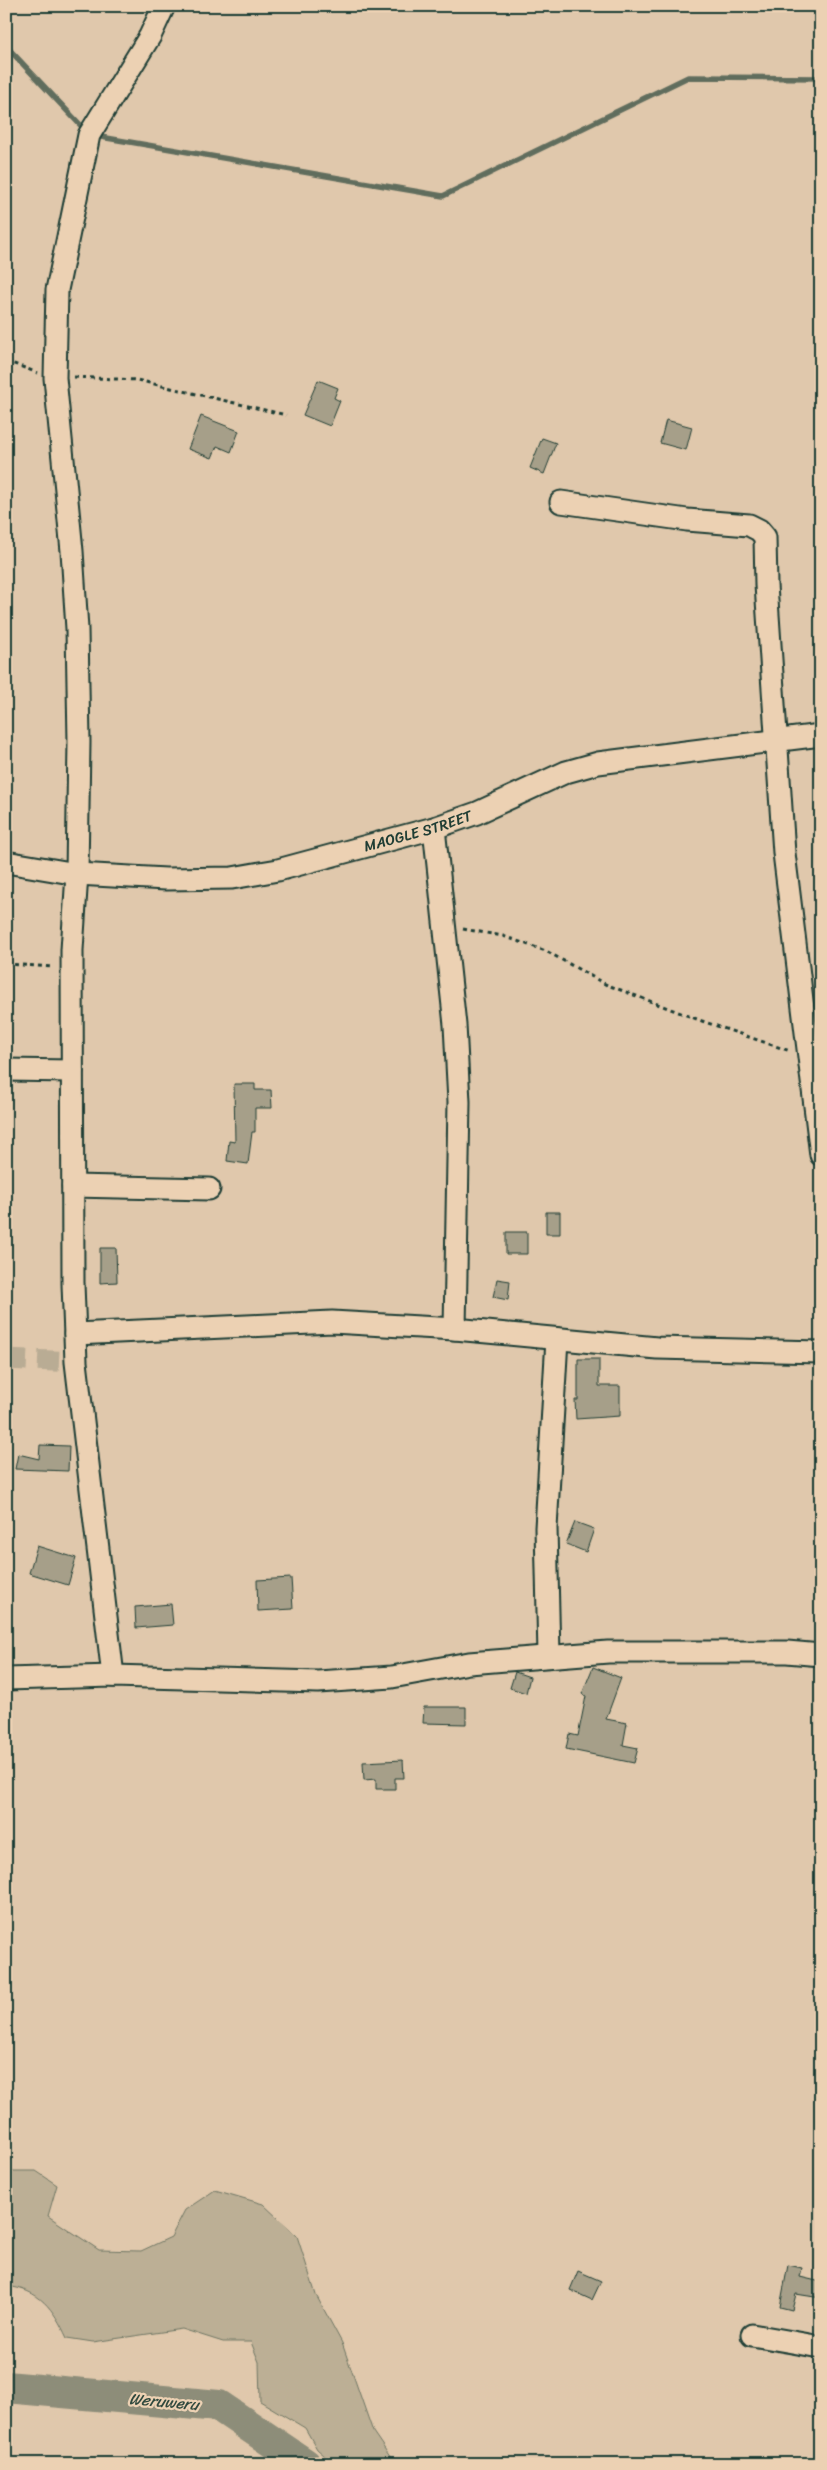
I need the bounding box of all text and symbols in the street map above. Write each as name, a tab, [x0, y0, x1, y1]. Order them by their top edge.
street label: MAOGLE STREET	[361, 802, 477, 859]
water label: Weruweru	[128, 2384, 202, 2419]

